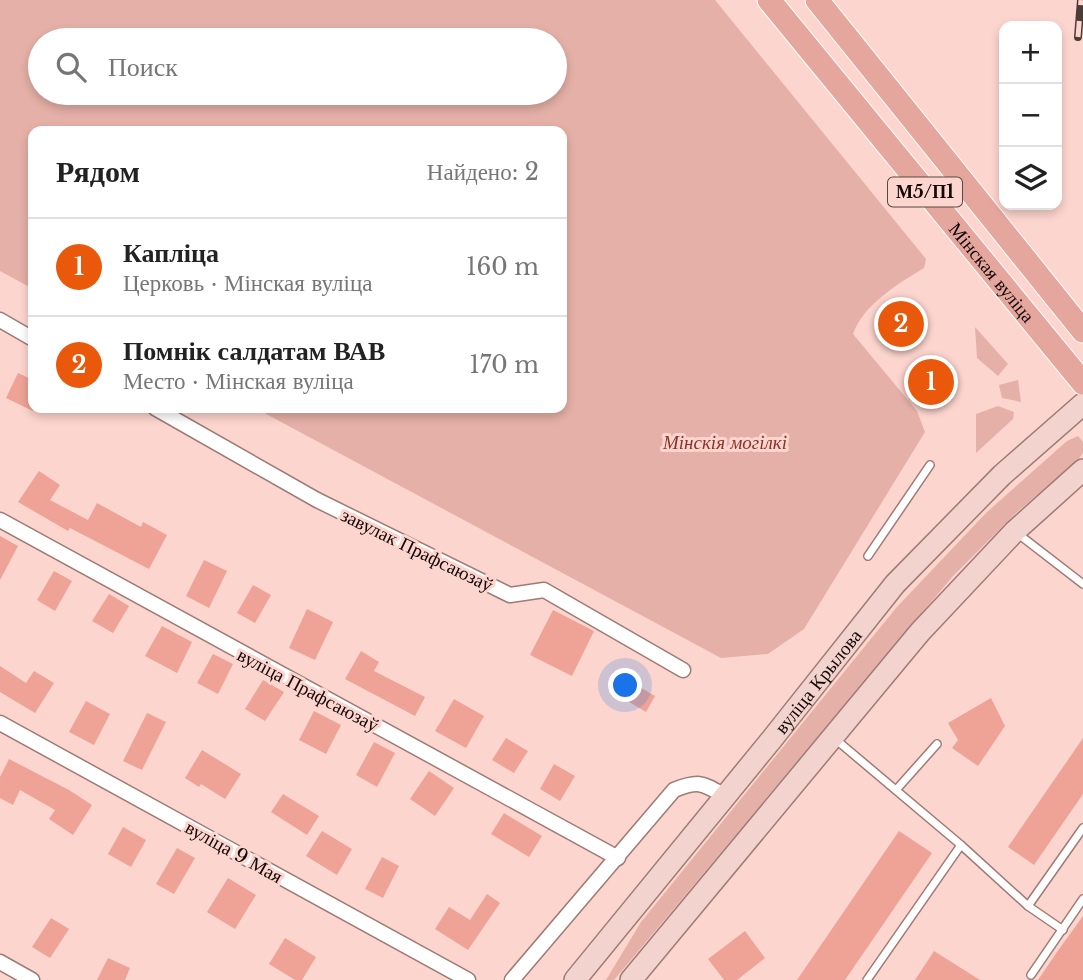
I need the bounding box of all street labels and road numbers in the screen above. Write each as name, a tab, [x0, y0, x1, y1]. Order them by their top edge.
road number: М5/П1	[888, 177, 962, 206]
street label: Мінская вуліца	[944, 217, 1040, 327]
street label: завулак Прафсаюзаў	[337, 503, 497, 597]
street label: вуліца Крылова	[769, 624, 867, 738]
street label: вуліца Прафсаюзаў	[234, 643, 383, 737]
street label: вуліца 9 Мая	[181, 816, 287, 888]

